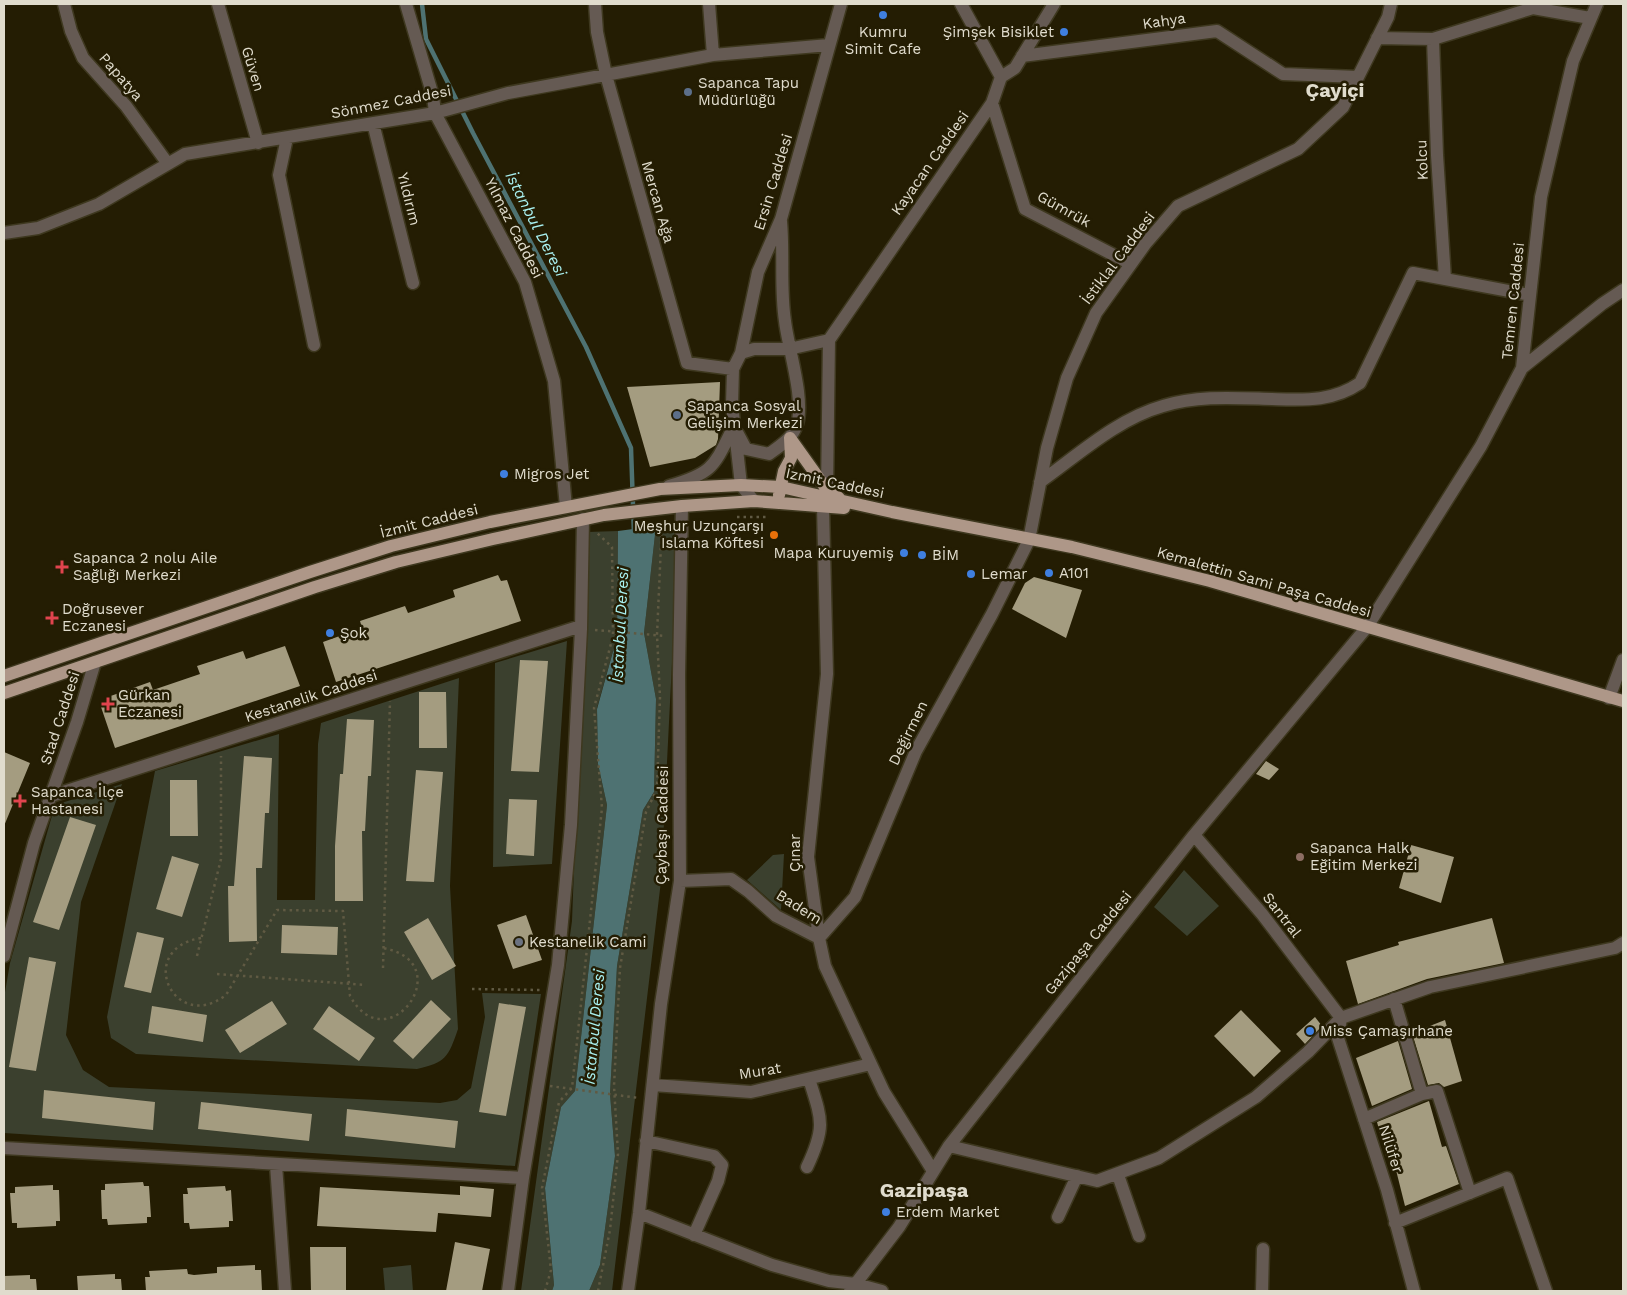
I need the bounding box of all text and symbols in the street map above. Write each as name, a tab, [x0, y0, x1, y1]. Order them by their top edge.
marker: Kumru Simit Cafe	[877, 9, 889, 21]
street label: Kahya	[1141, 9, 1187, 33]
place label: Kumru Simit Cafe	[845, 23, 921, 58]
place label: Şimşek Bisiklet	[943, 23, 1055, 41]
marker: Şimşek Bisiklet	[1058, 26, 1070, 38]
street label: Güven	[238, 44, 268, 94]
street label: Papatya	[95, 49, 147, 105]
place label: Sapanca Tapu Müdürlüğü	[698, 74, 799, 109]
district label: Çayiçi	[1306, 78, 1364, 102]
street label: Sönmez Caddesi	[329, 82, 453, 122]
marker: Sapanca Tapu Müdürlüğü	[682, 86, 694, 98]
street label: Kayacan Caddesi	[887, 107, 973, 219]
street label: Ersin Caddesi	[750, 132, 796, 232]
street label: Kolcu	[1412, 139, 1432, 181]
street label: Mercan Ağa	[638, 159, 678, 245]
water label: İstanbul Deresi	[501, 168, 571, 281]
street label: Yıldırım	[394, 171, 424, 227]
street label: Yılmaz Caddesi	[481, 175, 547, 281]
street label: Gümrük	[1034, 187, 1094, 231]
street label: İstiklal Caddesi	[1077, 208, 1159, 308]
street label: Temren Caddesi	[1498, 242, 1528, 360]
place label: Sapanca Sosyal Gelişim Merkezi	[687, 397, 803, 432]
marker: Sapanca Sosyal Gelişim Merkezi	[671, 409, 683, 421]
street label: İzmit Caddesi	[784, 464, 886, 502]
place label: Migros Jet	[514, 465, 590, 483]
marker: Migros Jet	[498, 468, 510, 480]
street label: İzmit Caddesi	[378, 500, 480, 542]
place label: Meşhur Uzunçarşı Islama Köftesi	[634, 517, 764, 552]
marker: Meşhur Uzunçarşı Islama Köftesi	[768, 529, 780, 541]
street label: Kemalettin Sami Paşa Caddesi	[1155, 543, 1373, 621]
place label: Mapa Kuruyemiş	[773, 544, 894, 562]
place label: BİM	[932, 546, 959, 564]
marker: Mapa Kuruyemiş	[898, 547, 910, 559]
place label: Sapanca 2 nolu Aile Sağlığı Merkezi	[73, 549, 217, 584]
marker: BİM	[916, 549, 928, 561]
marker: Sapanca 2 nolu Aile Sağlığı Merkezi	[55, 560, 69, 574]
place label: A101	[1059, 564, 1089, 582]
place label: Lemar	[981, 565, 1027, 583]
water label: İstanbul Deresi	[607, 566, 633, 683]
marker: A101	[1043, 567, 1055, 579]
marker: Lemar	[965, 568, 977, 580]
place label: Doğrusever Eczanesi	[62, 600, 144, 635]
marker: Doğrusever Eczanesi	[46, 612, 58, 624]
place label: Şok	[340, 624, 368, 642]
marker: Şok	[324, 627, 336, 639]
street label: Kestanelik Caddesi	[242, 666, 380, 726]
street label: Stad Caddesi	[36, 669, 84, 767]
place label: Gürkan Eczanesi	[118, 686, 182, 721]
marker: Gürkan Eczanesi	[102, 698, 114, 710]
street label: Değirmen	[885, 698, 931, 768]
street label: Çaybaşı Caddesi	[652, 765, 672, 885]
place label: Sapanca İlçe Hastanesi	[31, 783, 124, 818]
marker: Sapanca İlçe Hastanesi	[13, 794, 27, 808]
street label: Çınar	[786, 834, 804, 872]
place label: Sapanca Halk Eğitim Merkezi	[1310, 839, 1418, 874]
marker: Sapanca Halk Eğitim Merkezi	[1294, 851, 1306, 863]
street label: Badem	[773, 886, 825, 928]
street label: Gazipaşa Caddesi	[1041, 887, 1135, 999]
street label: Santral	[1259, 889, 1305, 942]
place label: Kestanelik Cami	[529, 933, 646, 951]
marker: Kestanelik Cami	[513, 936, 525, 948]
water label: İstanbul Deresi	[580, 968, 609, 1085]
place label: Miss Çamaşırhane	[1320, 1022, 1453, 1040]
marker: Miss Çamaşırhane	[1304, 1025, 1316, 1037]
street label: Murat	[738, 1059, 783, 1083]
street label: Nilüfer	[1375, 1123, 1407, 1175]
district label: Gazipaşa	[880, 1178, 969, 1202]
place label: Erdem Market	[896, 1203, 1000, 1221]
marker: Erdem Market	[880, 1206, 892, 1218]

